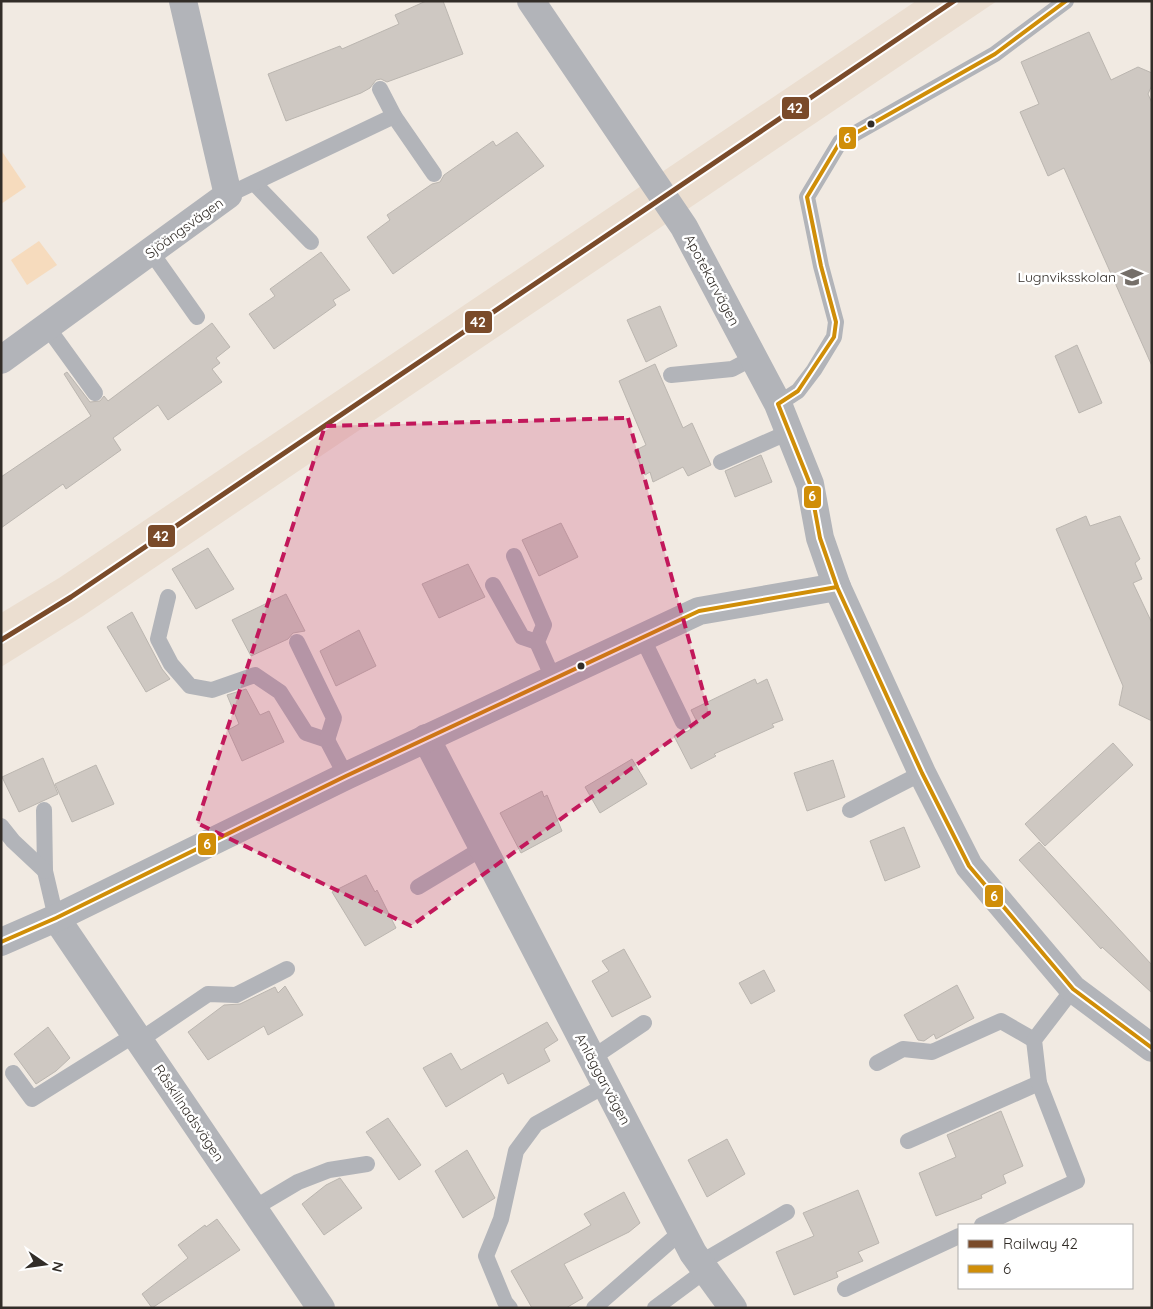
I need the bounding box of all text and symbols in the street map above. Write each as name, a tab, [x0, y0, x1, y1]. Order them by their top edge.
line badge: 42	[781, 96, 810, 120]
text: 42	[787, 99, 803, 117]
unlabelled marker	[866, 119, 876, 129]
line badge: 6	[838, 126, 857, 150]
text: 6	[843, 129, 851, 147]
street label: Sjöängsvägen	[141, 194, 227, 262]
street label: Apotekarvägen	[680, 231, 744, 329]
school or university icon: Lugnviksskolan	[1119, 264, 1145, 290]
place label: Lugnviksskolan	[1018, 268, 1116, 286]
line badge: 42	[464, 310, 493, 334]
text: 42	[470, 313, 486, 331]
line badge: 6	[803, 485, 822, 509]
text: 6	[808, 487, 816, 505]
line badge: 42	[147, 524, 176, 548]
text: 42	[153, 527, 169, 545]
unlabelled marker	[576, 661, 586, 671]
line badge: 6	[197, 832, 217, 856]
text: 6	[203, 835, 211, 853]
line badge: 6	[984, 884, 1004, 908]
text: 6	[990, 887, 998, 905]
street label: Anläggarvägen	[571, 1030, 635, 1128]
street label: Råskillnadsvägen	[150, 1061, 228, 1165]
legend	[958, 1224, 1133, 1289]
text: Railway 42	[1003, 1234, 1078, 1253]
north arrow	[20, 1239, 70, 1289]
text: 6	[1003, 1259, 1011, 1278]
text: N	[48, 1260, 68, 1274]

